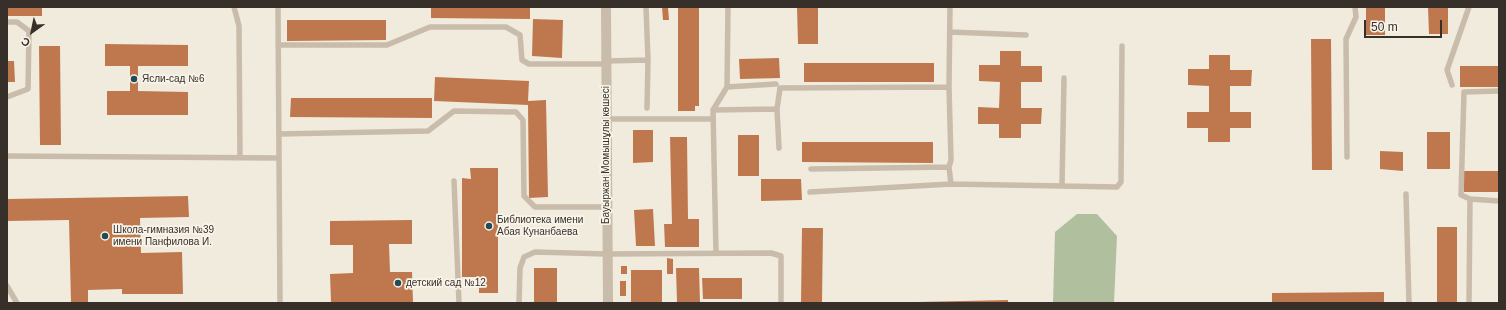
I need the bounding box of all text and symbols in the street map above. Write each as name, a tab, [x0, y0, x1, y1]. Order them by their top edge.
north arrow	[12, 12, 52, 52]
scale bar	[1366, 12, 1444, 38]
text: 50 m	[1371, 20, 1398, 34]
text: С	[19, 35, 32, 49]
place label: Ясли-сад №6	[142, 73, 204, 85]
marker: Ясли-сад №6	[129, 74, 139, 84]
street label: Бауыржан Момышұлы көшесі	[600, 86, 612, 224]
place label: Библиотека имени Абая Кунанбаева	[497, 214, 583, 238]
marker: Библиотека имени Абая Кунанбаева	[484, 221, 494, 231]
place label: Школа-гимназия №39 имени Панфилова И.	[113, 224, 214, 248]
marker: Школа-гимназия №39 имени Панфилова И.	[100, 231, 110, 241]
place label: детский сад №12	[406, 277, 486, 289]
marker: детский сад №12	[393, 278, 403, 288]

